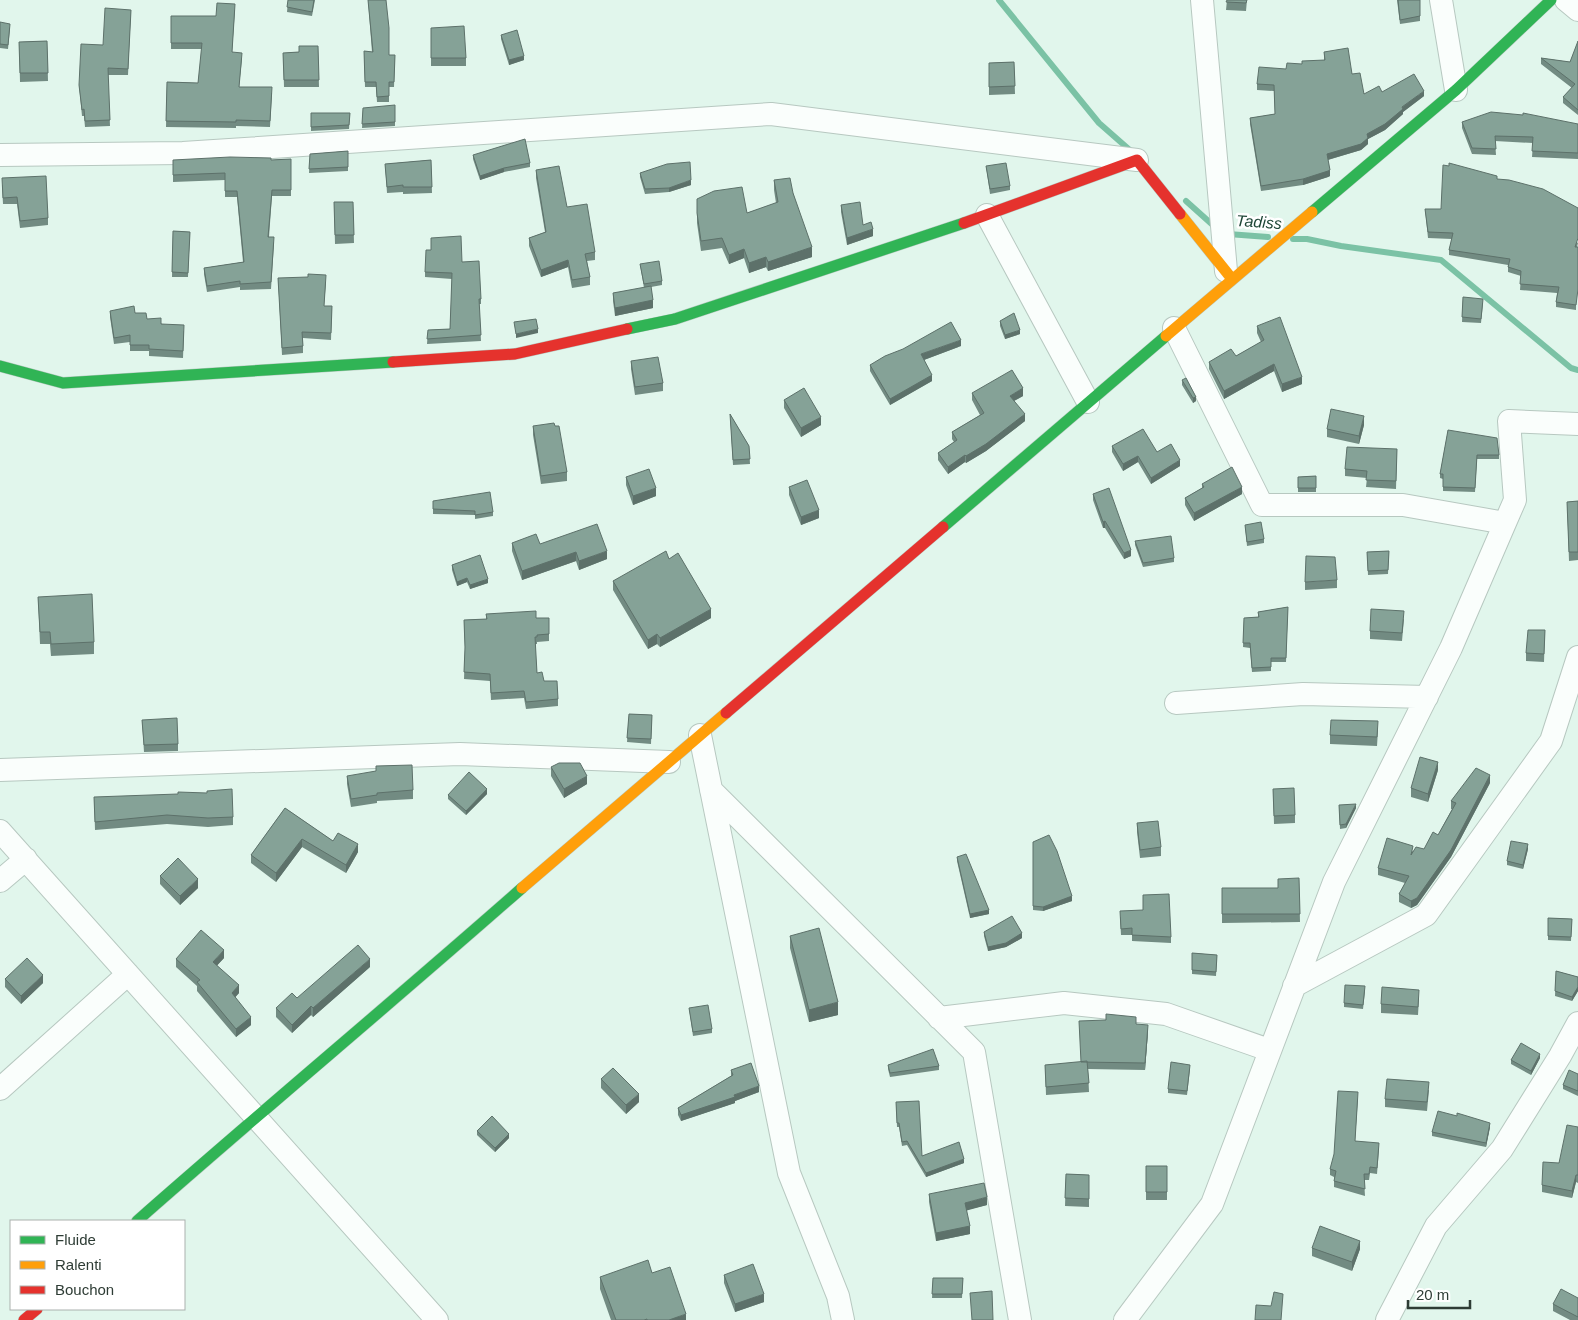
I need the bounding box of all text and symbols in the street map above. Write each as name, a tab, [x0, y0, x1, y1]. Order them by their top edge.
water label: Tadiss	[1236, 212, 1282, 232]
legend	[10, 1220, 185, 1310]
text: Fluide	[55, 1231, 96, 1248]
text: Ralenti	[55, 1256, 102, 1273]
scale bar	[1408, 1278, 1470, 1310]
text: Bouchon	[55, 1281, 114, 1298]
text: 20 m	[1416, 1286, 1449, 1303]

